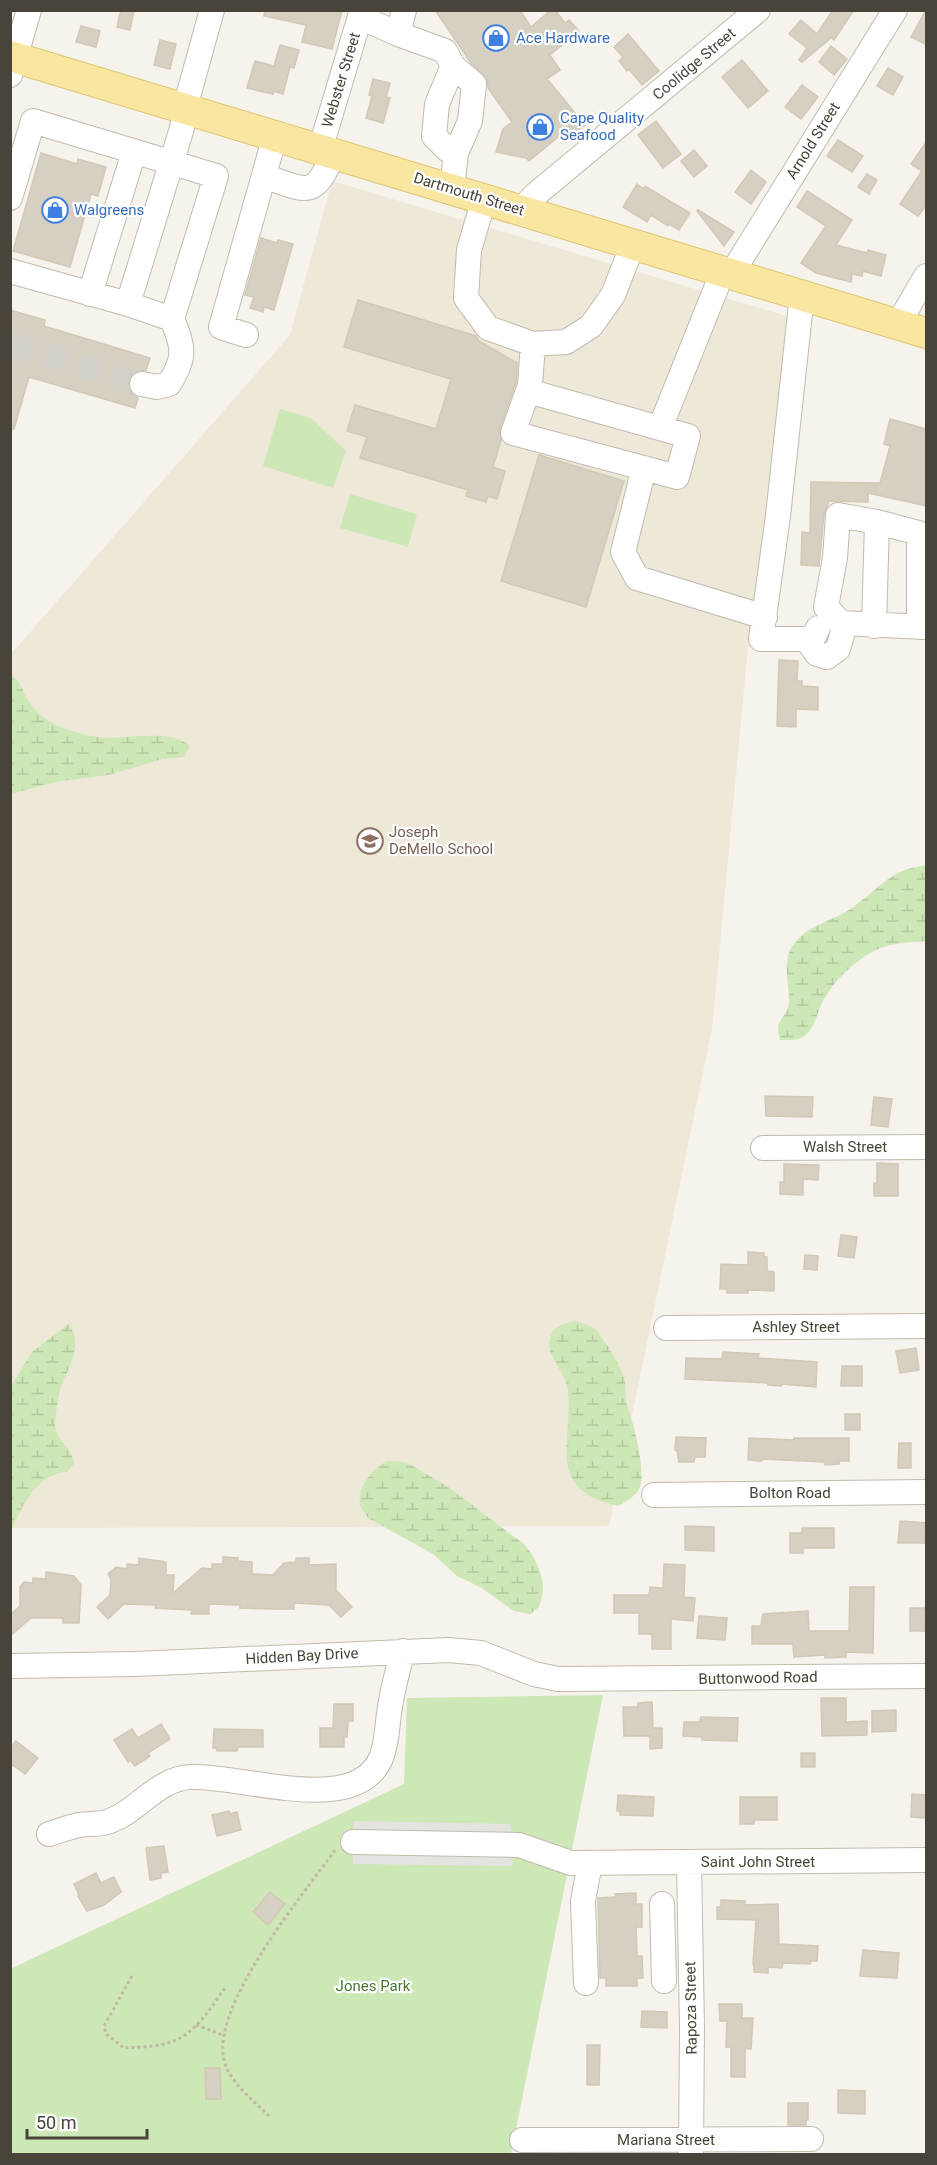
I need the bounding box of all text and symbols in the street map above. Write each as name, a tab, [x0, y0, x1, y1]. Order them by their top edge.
shop icon: Ace Hardware	[481, 23, 511, 53]
street label: Coolidge Street	[649, 24, 739, 104]
place label: Ace Hardware	[516, 29, 610, 47]
street label: Webster Street	[318, 30, 364, 130]
street label: Arnold Street	[782, 99, 844, 183]
place label: Cape Quality Seafood	[560, 109, 644, 144]
shop icon: Cape Quality Seafood	[525, 112, 555, 142]
street label: Dartmouth Street	[411, 169, 527, 219]
shop icon: Walgreens	[40, 195, 70, 225]
place label: Walgreens	[74, 201, 144, 219]
place label: Joseph DeMello School	[389, 823, 493, 858]
school or university icon: Joseph DeMello School	[355, 826, 385, 856]
street label: Walsh Street	[803, 1138, 887, 1156]
street label: Ashley Street	[752, 1318, 840, 1336]
street label: Bolton Road	[749, 1484, 831, 1502]
street label: Hidden Bay Drive	[245, 1644, 359, 1668]
street label: Buttonwood Road	[698, 1668, 818, 1688]
street label: Saint John Street	[701, 1853, 815, 1871]
street label: Rapoza Street	[681, 1961, 701, 2055]
park label: Jones Park	[336, 1977, 411, 1995]
scale bar	[27, 2102, 147, 2140]
text: 50 m	[36, 2112, 76, 2133]
street label: Mariana Street	[617, 2131, 715, 2149]

